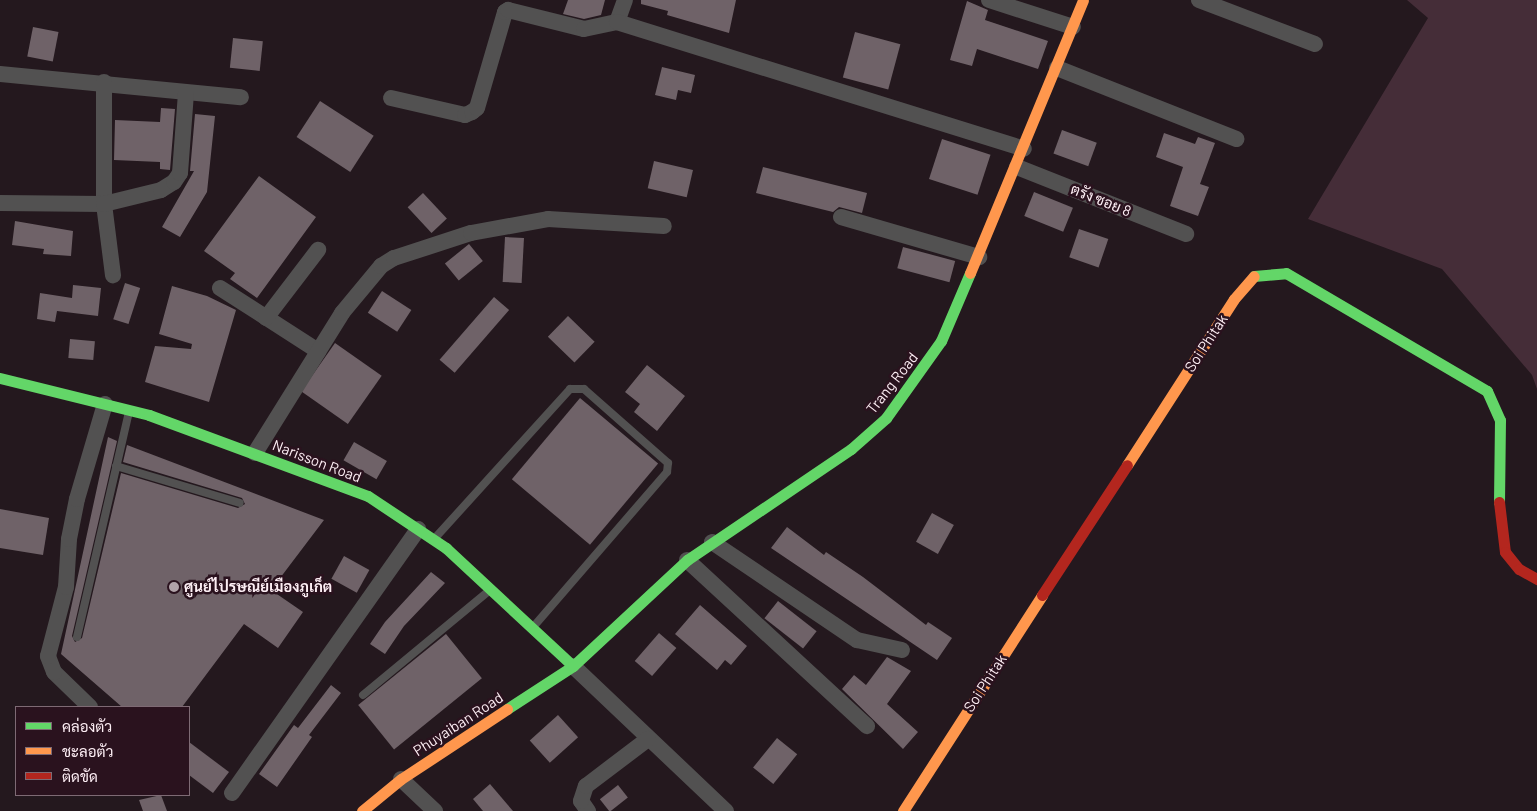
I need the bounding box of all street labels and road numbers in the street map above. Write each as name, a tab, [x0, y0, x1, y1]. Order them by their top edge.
street label: ตรัง ซอย 8	[1068, 180, 1134, 220]
street label: Soi Phitak	[1181, 311, 1231, 375]
street label: Trang Road	[862, 349, 922, 417]
street label: Narisson Road	[270, 436, 364, 486]
street label: Soi Phitak	[960, 651, 1010, 715]
street label: Phuyaiban Road	[410, 688, 506, 760]

